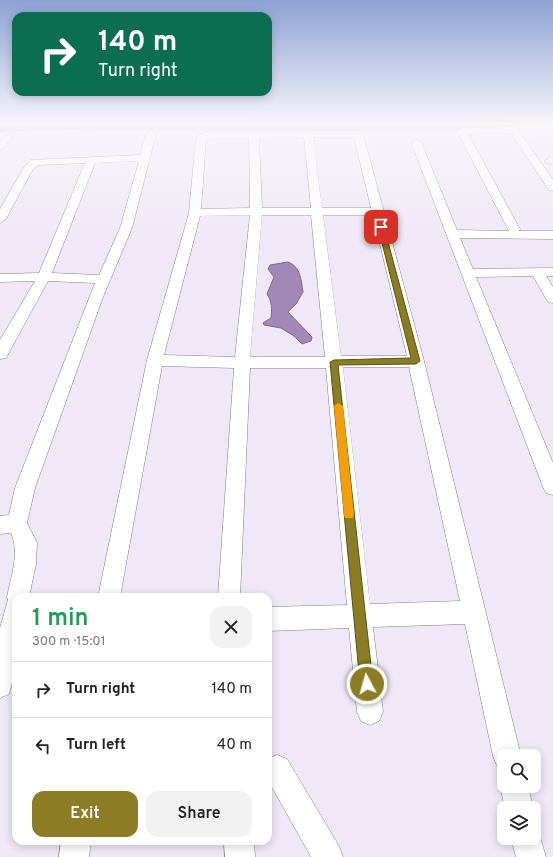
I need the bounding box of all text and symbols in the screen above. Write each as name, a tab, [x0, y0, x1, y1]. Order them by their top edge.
text: 140 m	[98, 25, 177, 61]
icon: right	[32, 28, 84, 80]
text: Turn right	[98, 60, 178, 83]
pin	[364, 210, 398, 244]
icon: arrive	[370, 216, 392, 238]
text: 1 min	[32, 604, 89, 634]
button: close	[210, 606, 252, 648]
text: 300 m · 15:01	[32, 634, 106, 650]
position arrow	[346, 663, 388, 705]
icon: right	[32, 679, 54, 701]
text: Turn right	[66, 680, 135, 699]
text: 140 m	[212, 680, 252, 699]
icon: left	[32, 735, 54, 757]
text: Turn left	[66, 736, 126, 755]
text: 40 m	[217, 736, 252, 755]
map controls	[497, 749, 541, 845]
button: search	[497, 749, 541, 793]
button: Exit	[32, 791, 138, 837]
button: Share	[146, 791, 252, 837]
button: layers	[497, 801, 541, 845]

